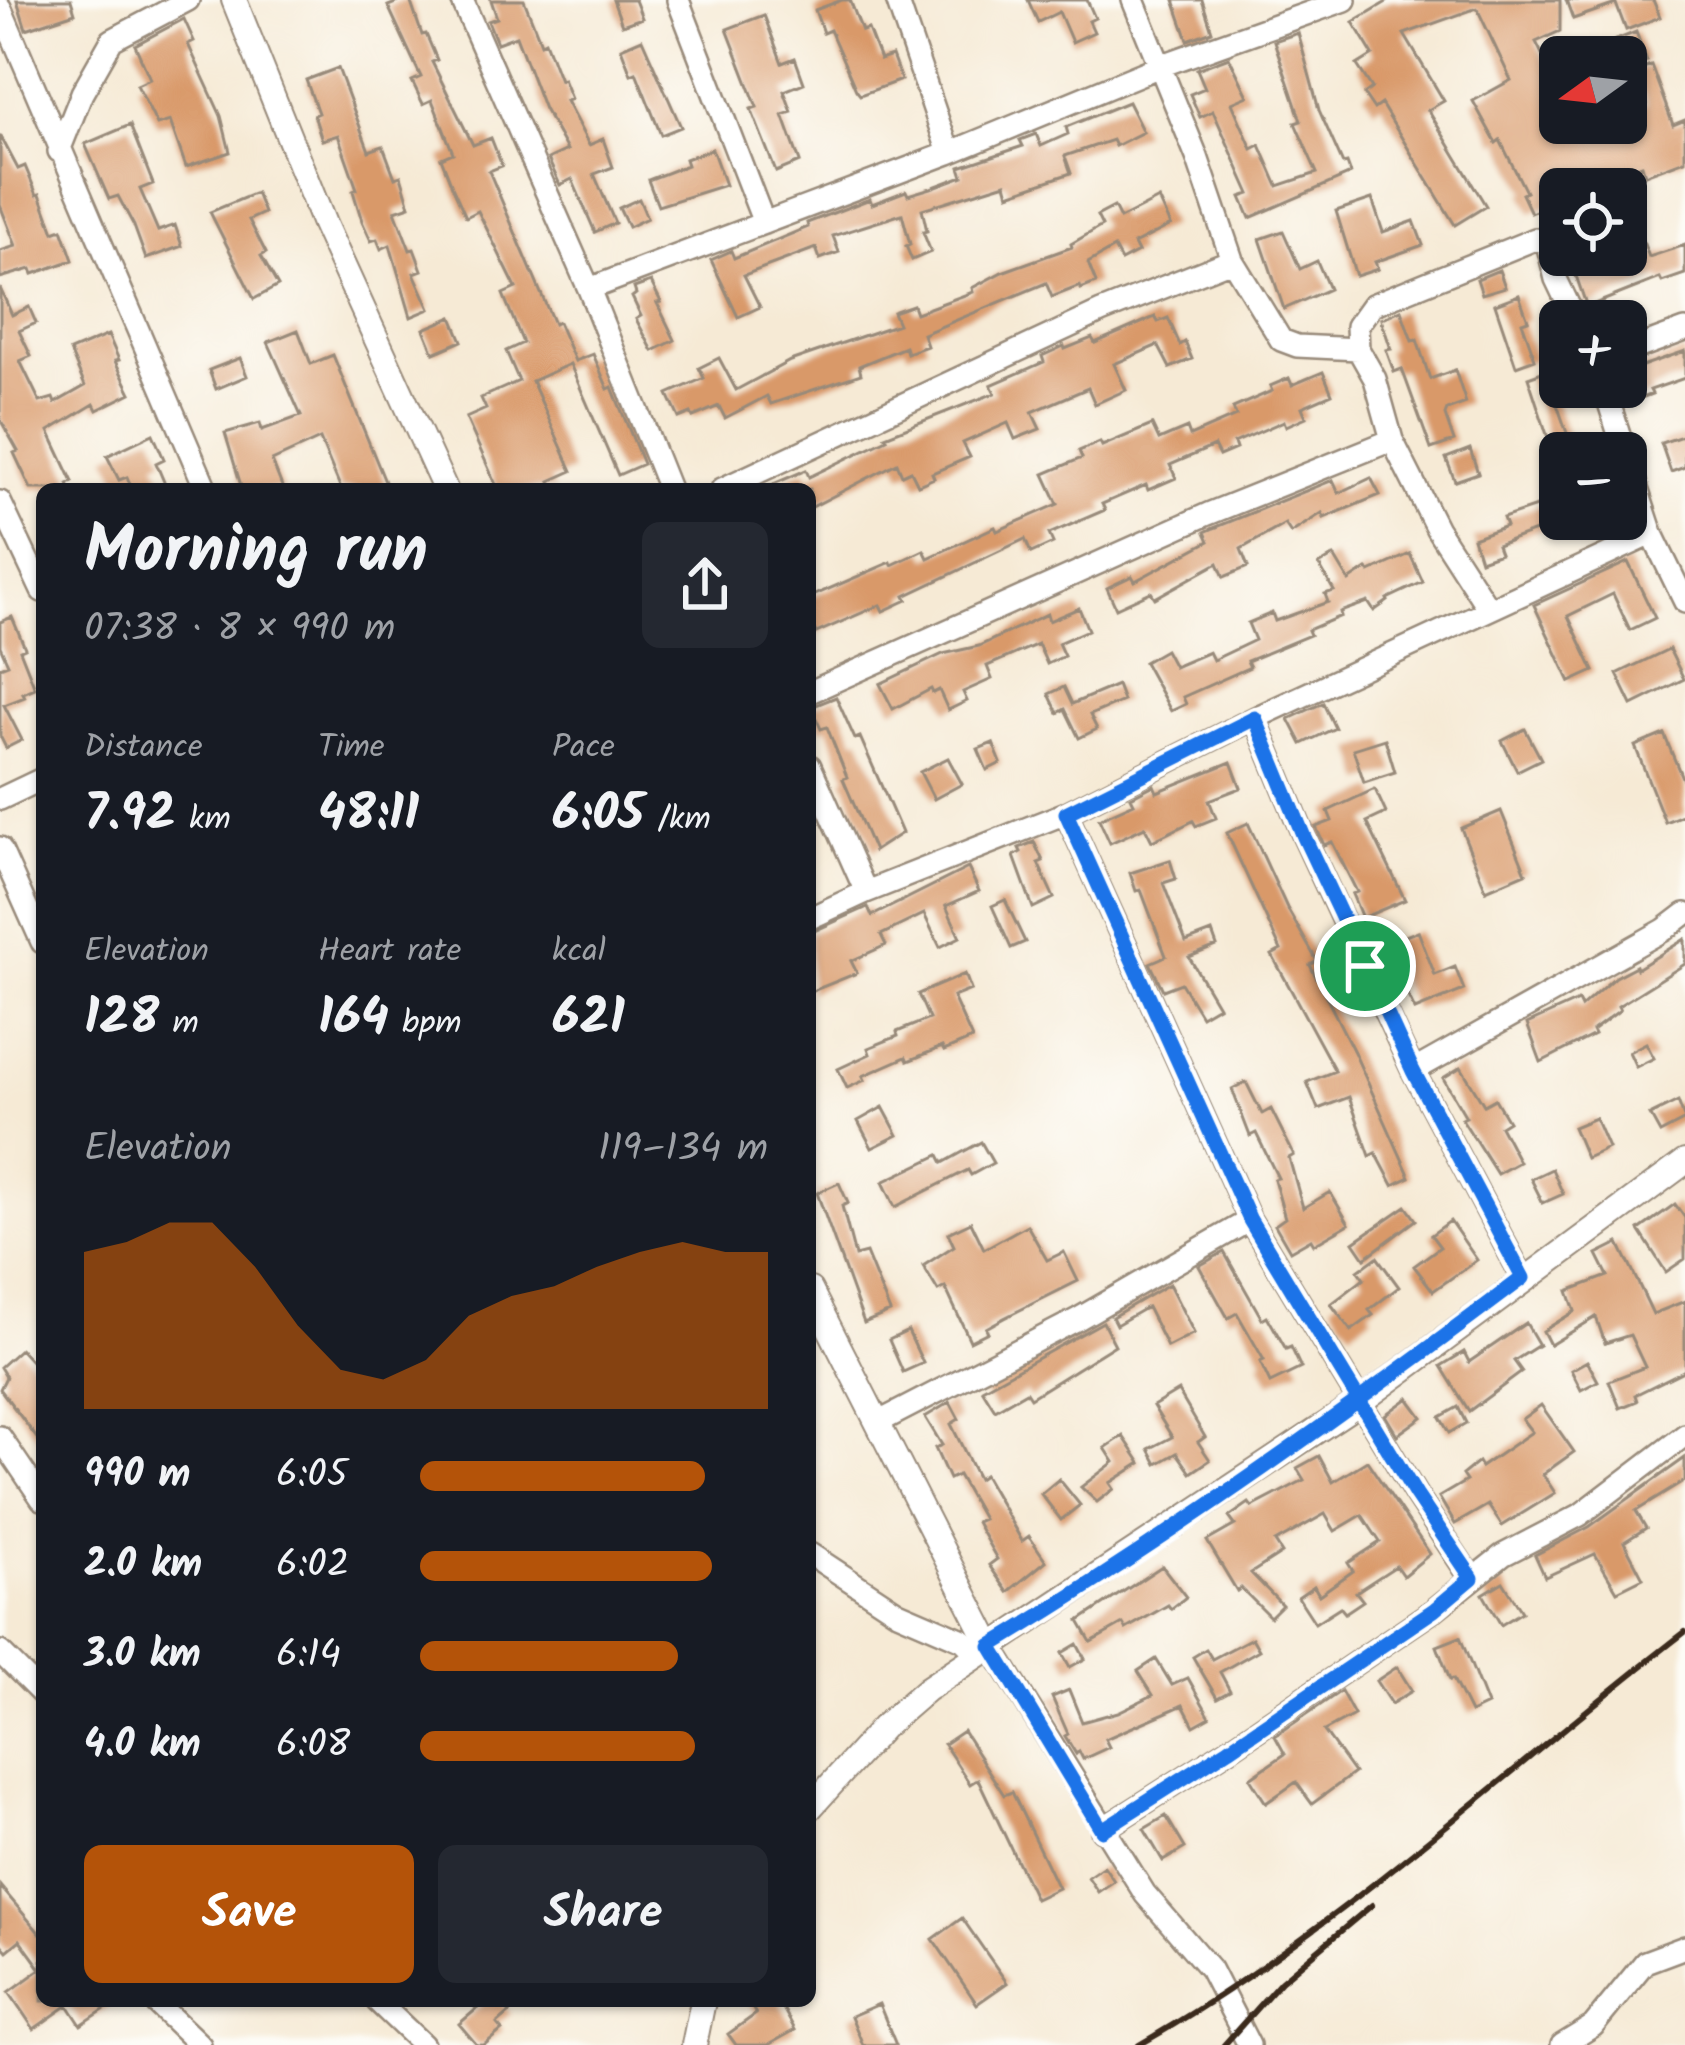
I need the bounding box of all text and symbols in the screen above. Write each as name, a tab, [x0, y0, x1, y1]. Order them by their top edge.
north arrow	[1539, 36, 1647, 144]
map controls	[1539, 36, 1647, 540]
button: locate	[1539, 168, 1647, 276]
button: +	[1539, 300, 1647, 408]
button: −	[1539, 432, 1647, 540]
text: Morning run	[84, 501, 428, 606]
button: share	[642, 522, 768, 648]
text: 07:38 · 8 × 990 m	[84, 599, 395, 661]
text: Distance	[84, 722, 203, 775]
text: Time	[318, 722, 385, 775]
text: Pace	[552, 722, 615, 775]
text: 7.92	[84, 775, 176, 856]
text: 48:11	[318, 775, 419, 856]
text: 6:05	[552, 775, 644, 856]
text: km	[176, 794, 231, 847]
text: /km	[644, 794, 711, 847]
pin	[1314, 915, 1416, 1017]
text: Elevation	[84, 926, 209, 979]
text: Heart rate	[318, 926, 461, 979]
text: kcal	[552, 926, 606, 979]
icon: arrive	[1332, 933, 1398, 999]
text: 128	[84, 979, 159, 1060]
text: 164	[318, 979, 389, 1060]
text: 621	[552, 979, 625, 1060]
text: m	[159, 998, 199, 1051]
text: bpm	[389, 998, 461, 1051]
text: Elevation	[84, 1119, 232, 1181]
text: 119–134 m	[598, 1119, 768, 1181]
text: 990 m	[84, 1445, 190, 1507]
text: 6:05	[276, 1445, 348, 1507]
text: 2.0 km	[84, 1535, 202, 1597]
text: 6:02	[276, 1535, 349, 1597]
text: 3.0 km	[84, 1625, 201, 1687]
text: 6:14	[276, 1625, 341, 1687]
text: 4.0 km	[84, 1715, 201, 1777]
text: 6:08	[276, 1715, 350, 1777]
button: Save	[84, 1845, 414, 1983]
button: Share	[438, 1845, 768, 1983]

